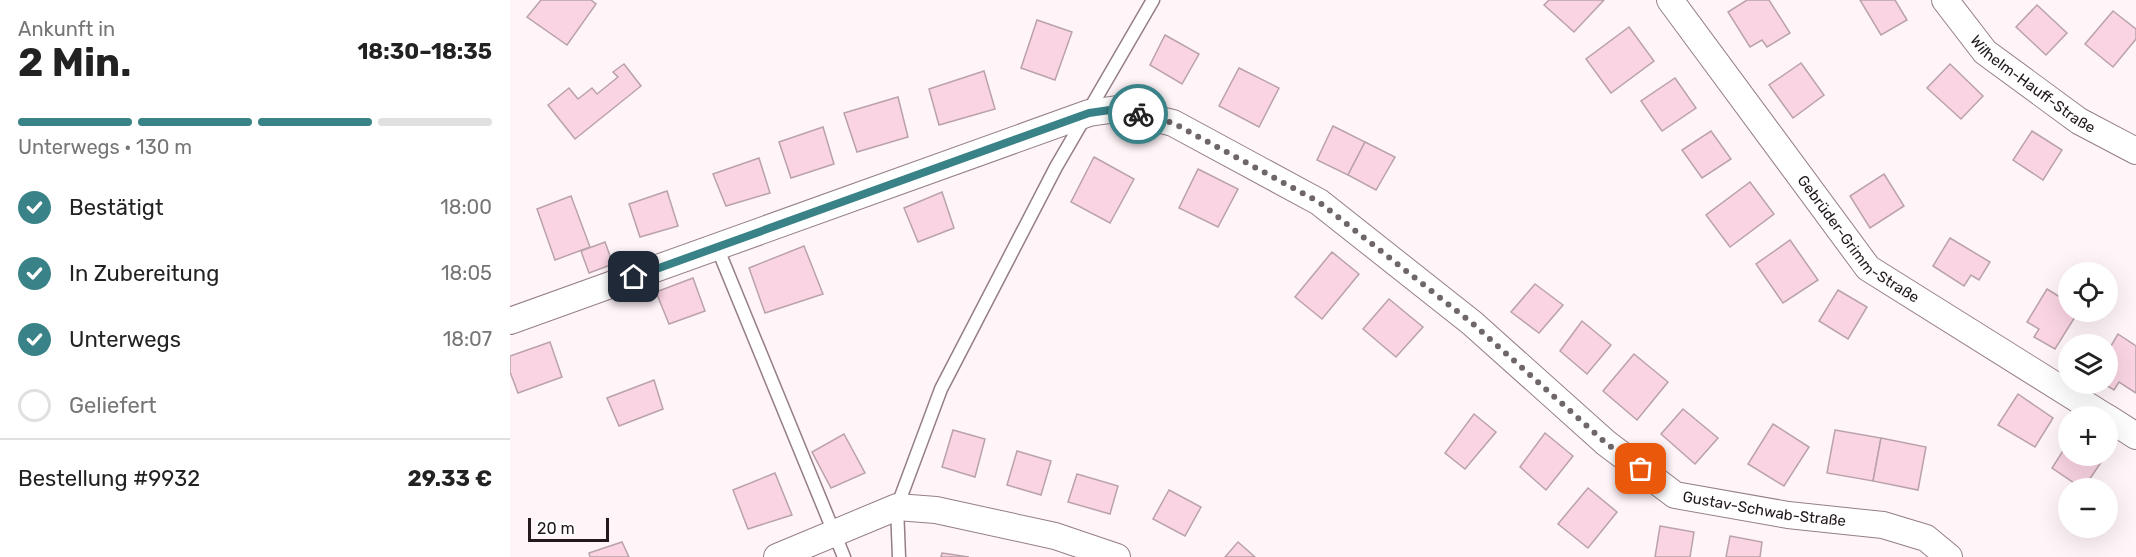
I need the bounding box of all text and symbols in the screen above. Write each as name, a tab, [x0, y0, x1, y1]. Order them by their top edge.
text: Ankunft in	[18, 17, 115, 41]
street label: Wilhelm-Hauff-Straße	[1966, 32, 2098, 137]
text: 18:30–18:35	[357, 38, 492, 65]
text: 2 Min.	[18, 40, 131, 86]
courier	[1108, 84, 1168, 144]
icon: bike	[1122, 98, 1155, 131]
text: Unterwegs · 130 m	[18, 135, 192, 159]
street label: Gebrüder-Grimm-Straße	[1794, 172, 1922, 307]
icon: check	[18, 191, 51, 224]
text: Bestätigt	[69, 194, 164, 221]
text: 18:00	[440, 195, 492, 219]
pin	[608, 251, 659, 302]
icon: check	[18, 257, 51, 290]
text: In Zubereitung	[69, 260, 219, 287]
icon: home	[617, 260, 650, 293]
text: 18:05	[441, 261, 492, 285]
map controls	[2058, 262, 2118, 538]
button: locate	[2058, 262, 2118, 322]
icon: check	[18, 323, 51, 356]
text: Unterwegs	[69, 326, 181, 353]
text: 18:07	[443, 327, 492, 351]
button: layers	[2058, 334, 2118, 394]
text: Geliefert	[69, 392, 157, 419]
button: +	[2058, 406, 2118, 466]
pin	[1615, 443, 1666, 494]
icon: bag	[1624, 452, 1657, 485]
text: Bestellung #9932	[18, 465, 200, 492]
text: 29.33 €	[408, 465, 492, 492]
button: −	[2058, 478, 2118, 538]
street label: Gustav-Schwab-Straße	[1681, 488, 1847, 530]
scale bar	[528, 515, 609, 542]
text: 20 m	[537, 519, 575, 538]

